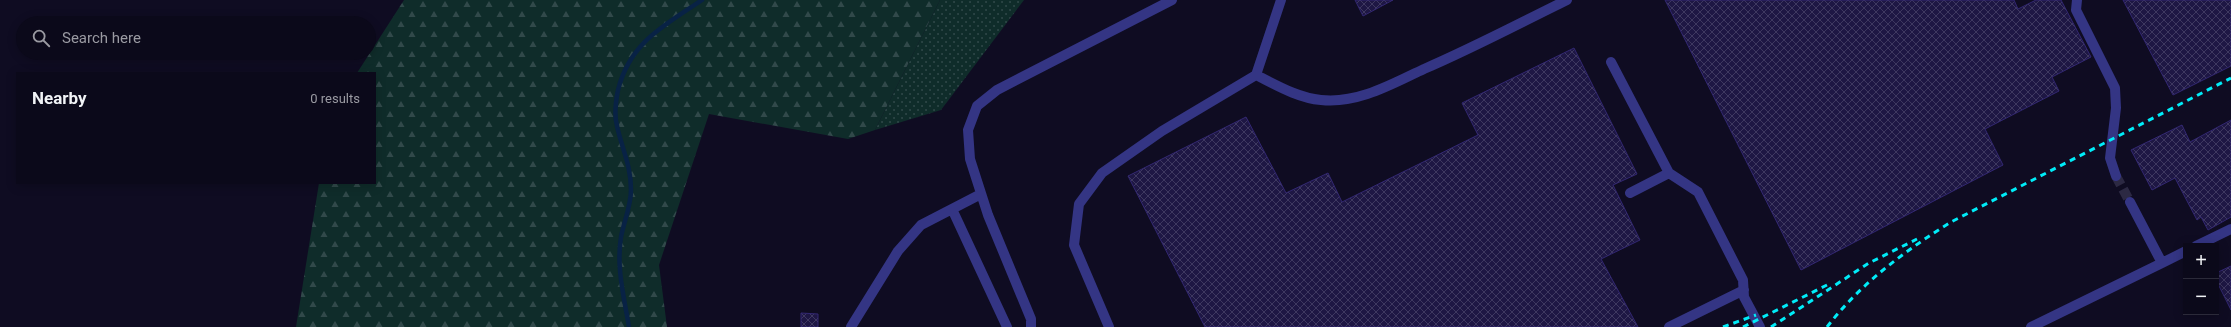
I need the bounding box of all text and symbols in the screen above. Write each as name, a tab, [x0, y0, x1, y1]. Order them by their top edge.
search box	[16, 16, 376, 60]
icon: search	[30, 27, 52, 49]
text: Search here	[62, 29, 141, 47]
text: Nearby	[32, 88, 87, 108]
text: 0 results	[310, 91, 360, 106]
map controls	[2183, 243, 2219, 315]
button: +	[2183, 243, 2219, 279]
button: −	[2183, 279, 2219, 315]

